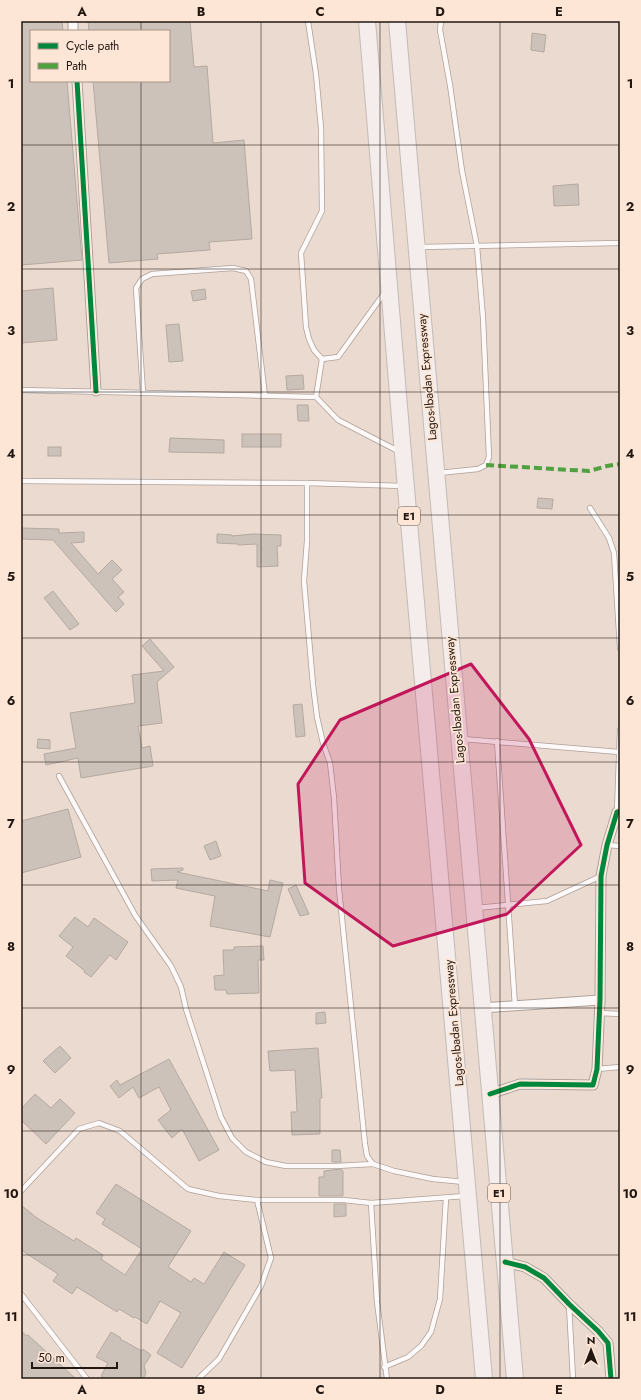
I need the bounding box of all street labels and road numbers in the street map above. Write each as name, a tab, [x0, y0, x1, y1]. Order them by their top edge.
street label: Lagos-Ibadan Expressway	[412, 312, 442, 441]
road number: E1	[398, 507, 420, 525]
street label: Lagos-Ibadan Expressway	[440, 635, 470, 764]
street label: Lagos-Ibadan Expressway	[439, 958, 469, 1087]
road number: E1	[488, 1184, 510, 1202]

